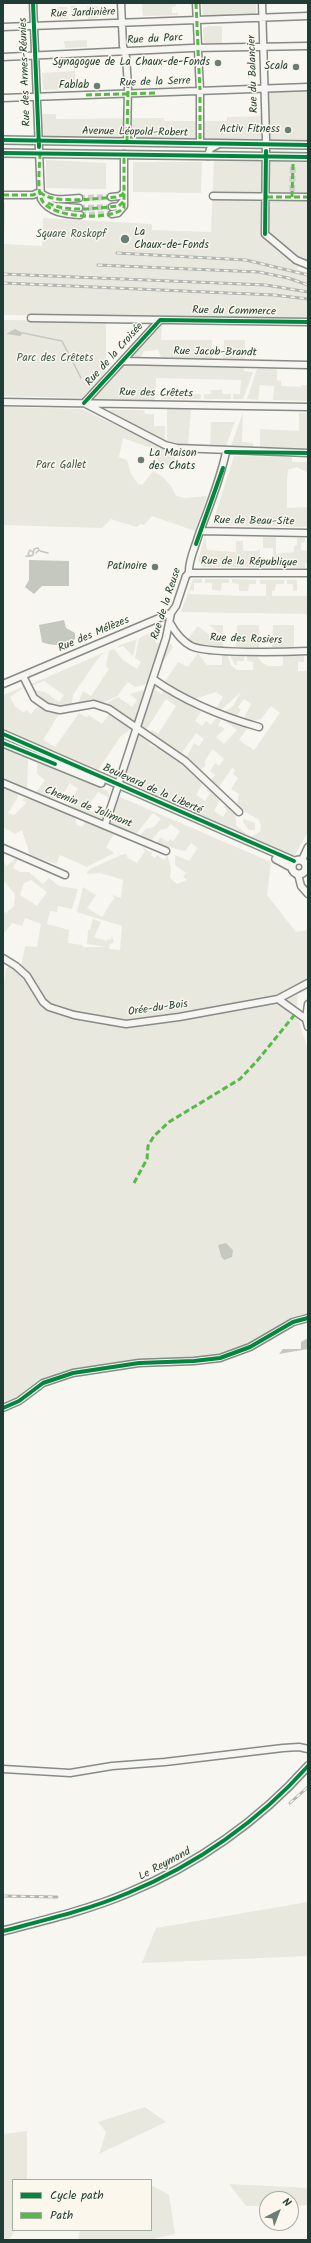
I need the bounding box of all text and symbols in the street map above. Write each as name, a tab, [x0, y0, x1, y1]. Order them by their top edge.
street label: Rue Jardinière	[50, 6, 116, 22]
street label: Rue des Armes-Réunies	[18, 17, 34, 127]
street label: Rue du Parc	[127, 32, 183, 48]
street label: Rue du Balancier	[246, 35, 262, 113]
place label: Synagogue de La Chaux-de-Fonds	[53, 56, 210, 70]
marker: Synagogue de La Chaux-de-Fonds	[213, 58, 223, 68]
place label: Scala	[264, 60, 288, 74]
marker: Scala	[291, 62, 301, 72]
street label: Rue de la Serre	[119, 75, 191, 91]
place label: Fablab	[59, 79, 89, 93]
marker: Fablab	[92, 81, 102, 91]
place label: Activ Fitness	[220, 123, 280, 137]
street label: Avenue Léopold-Robert	[82, 125, 188, 141]
marker: Activ Fitness	[283, 125, 293, 135]
place label: La Chaux-de-Fonds	[134, 226, 209, 252]
park label: Square Roskopf	[36, 228, 106, 242]
marker: La Chaux-de-Fonds	[119, 233, 131, 245]
street label: Rue du Commerce	[192, 305, 276, 319]
street label: Rue de la Croisée	[83, 321, 147, 389]
street label: Rue Jacob-Brandt	[173, 346, 257, 360]
park label: Parc des Crêtets	[17, 352, 93, 366]
street label: Rue des Crêtets	[119, 387, 193, 401]
place label: La Maison des Chats	[149, 447, 197, 473]
marker: La Maison des Chats	[136, 455, 146, 465]
park label: Parc Gallet	[36, 459, 86, 473]
street label: Rue de Beau-Site	[213, 515, 295, 529]
street label: Rue de la République	[201, 556, 297, 570]
place label: Patinoire	[107, 560, 147, 574]
marker: Patinoire	[150, 562, 160, 572]
street label: Rue de la Reuse	[149, 567, 185, 641]
street label: Rue des Mélèzes	[56, 614, 132, 656]
street label: Rue des Rosiers	[209, 632, 283, 648]
street label: Boulevard de la Liberté	[100, 762, 204, 818]
street label: Chemin de Jolimont	[42, 784, 134, 832]
street label: Orée-du-Bois	[127, 998, 189, 1020]
street label: Le Reymond	[137, 1846, 193, 1884]
legend	[12, 2179, 152, 2231]
text: Cycle path	[50, 2186, 104, 2205]
north arrow	[259, 2191, 299, 2231]
text: N	[278, 2194, 295, 2212]
text: Path	[50, 2206, 73, 2225]

